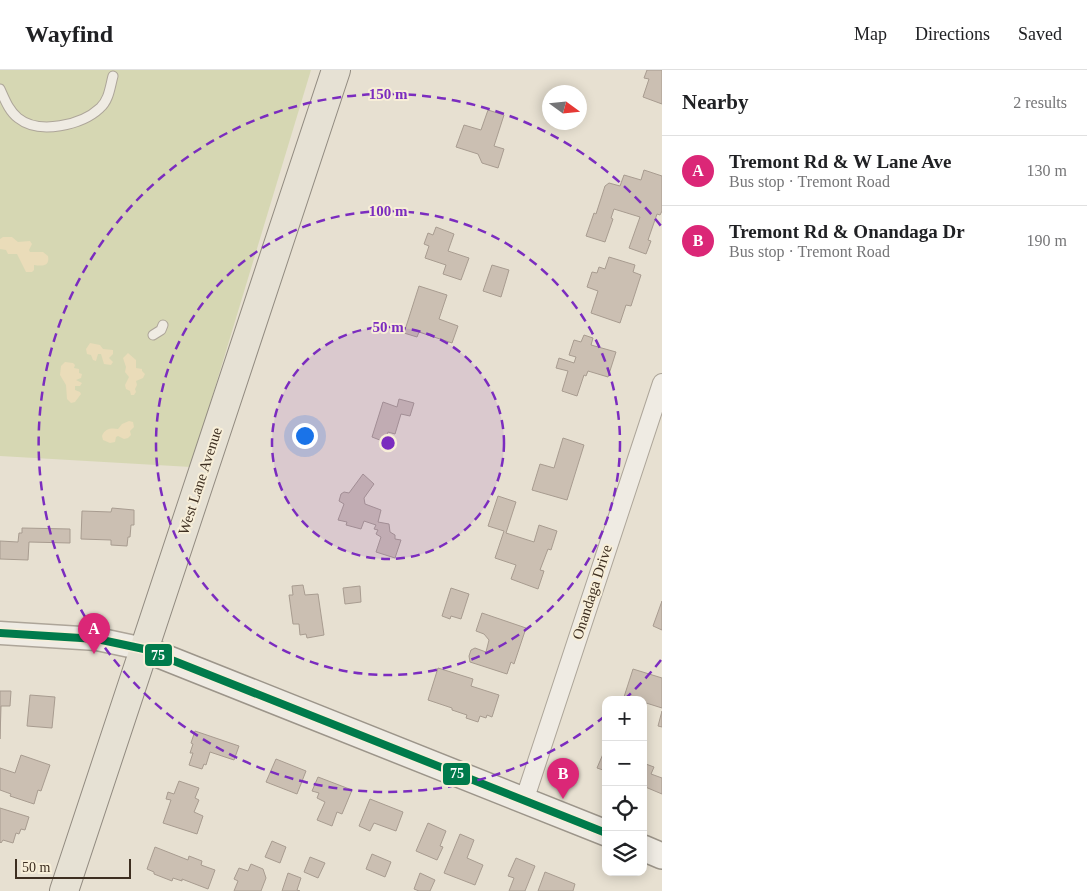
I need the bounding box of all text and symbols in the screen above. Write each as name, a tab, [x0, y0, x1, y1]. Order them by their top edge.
text: Wayfind	[25, 21, 113, 47]
text: Map	[854, 24, 887, 44]
text: Directions	[915, 24, 990, 44]
text: Saved	[1018, 24, 1062, 44]
north arrow	[542, 85, 587, 130]
text: 150 m	[369, 86, 408, 102]
text: Nearby	[682, 90, 749, 114]
text: 2 results	[1013, 94, 1067, 111]
text: Tremont Rd & W Lane Ave	[729, 151, 952, 172]
text: A	[692, 162, 704, 179]
text: 130 m	[1027, 162, 1067, 179]
text: Bus stop · Tremont Road	[729, 173, 890, 190]
text: 100 m	[369, 203, 408, 219]
text: Tremont Rd & Onandaga Dr	[729, 221, 965, 242]
text: B	[693, 232, 703, 249]
text: 190 m	[1027, 232, 1067, 249]
text: Bus stop · Tremont Road	[729, 243, 890, 260]
text: 50 m	[372, 319, 404, 335]
your location	[292, 423, 318, 449]
street label: West Lane Avenue	[175, 425, 225, 537]
centre of rings	[379, 434, 397, 452]
street label: Onandaga Drive	[569, 542, 615, 641]
pin: A	[78, 613, 110, 654]
line badge: 75	[144, 643, 173, 667]
text: 75	[151, 648, 165, 663]
map controls	[602, 696, 647, 876]
button: +	[602, 696, 647, 741]
button: −	[602, 741, 647, 786]
pin: B	[547, 758, 579, 799]
line badge: 75	[442, 762, 471, 786]
text: 75	[450, 766, 464, 781]
button: locate	[602, 786, 647, 831]
button: layers	[602, 831, 647, 876]
scale bar	[15, 856, 131, 879]
text: 50 m	[22, 860, 50, 875]

